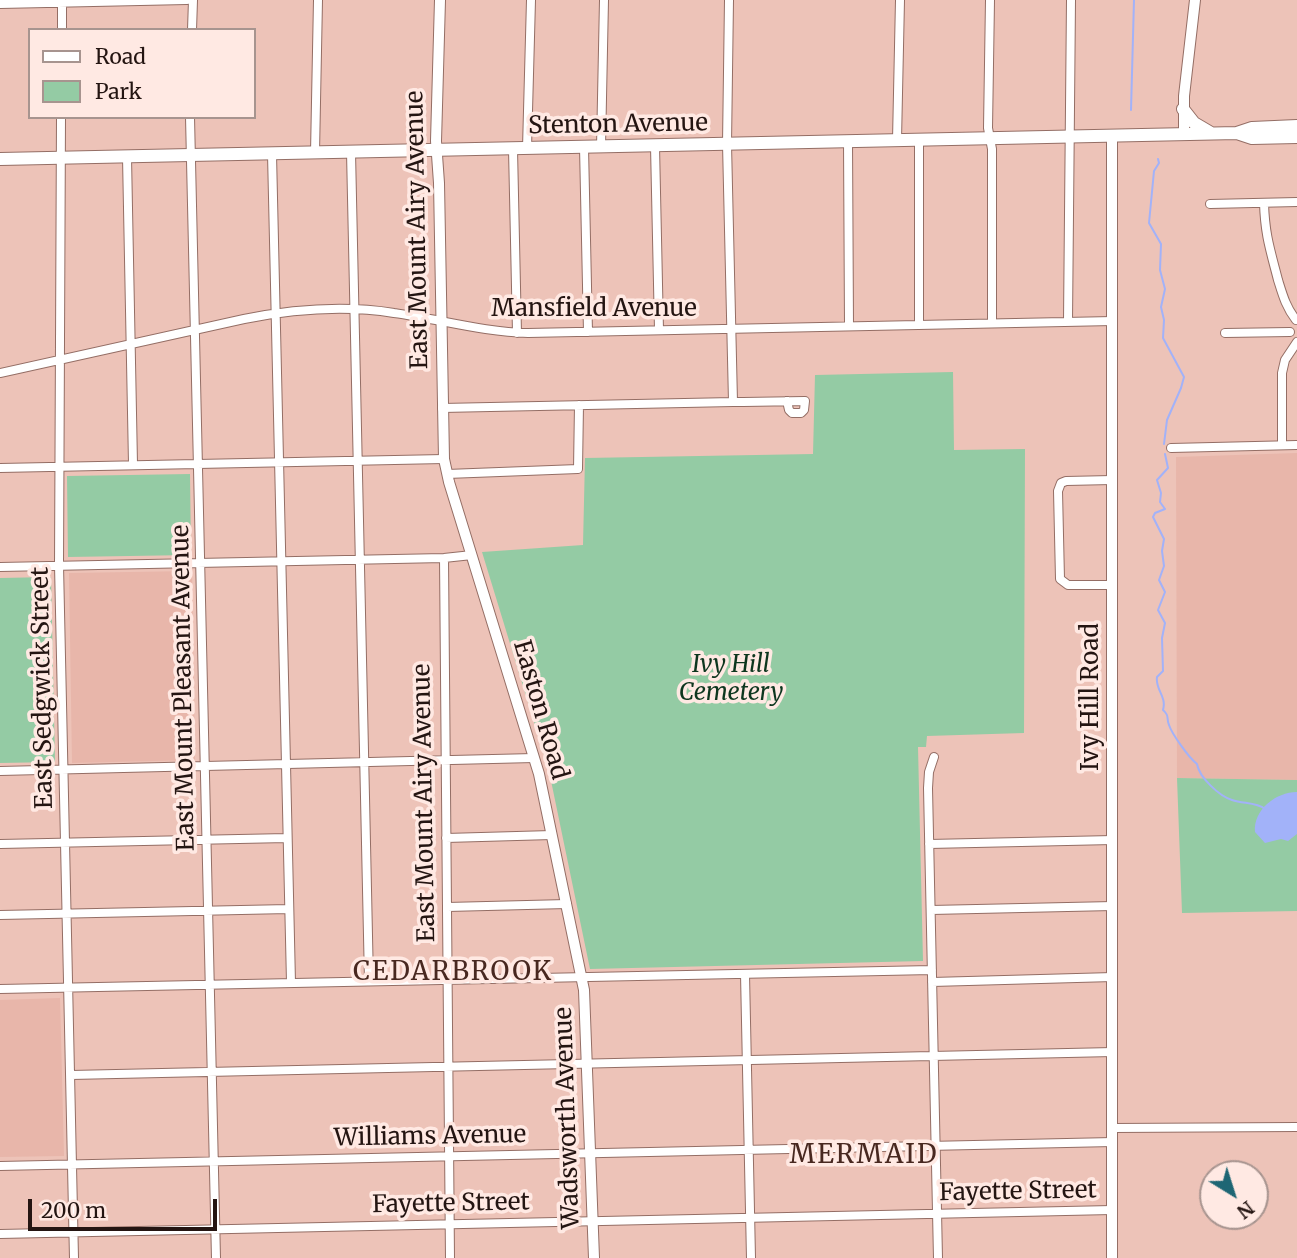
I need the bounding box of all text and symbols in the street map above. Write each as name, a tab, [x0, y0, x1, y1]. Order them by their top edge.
legend	[28, 28, 256, 119]
text: Road	[95, 43, 146, 70]
text: Park	[95, 78, 142, 105]
street label: East Mount Airy Avenue	[401, 90, 435, 370]
street label: Stenton Avenue	[528, 109, 708, 141]
street label: Mansfield Avenue	[491, 295, 697, 323]
street label: East Mount Pleasant Avenue	[167, 524, 201, 852]
street label: East Sedgwick Street	[26, 567, 60, 809]
street label: Ivy Hill Road	[1077, 623, 1105, 771]
street label: Easton Road	[506, 637, 574, 783]
park label: Ivy Hill Cemetery	[679, 651, 783, 707]
street label: East Mount Airy Avenue	[408, 663, 442, 943]
district label: CEDARBROOK	[354, 957, 552, 989]
street label: Wadsworth Avenue	[550, 1007, 586, 1229]
street label: Williams Avenue	[334, 1121, 526, 1153]
district label: MERMAID	[790, 1140, 938, 1172]
north arrow	[1199, 1160, 1269, 1230]
street label: Fayette Street	[939, 1176, 1097, 1208]
scale bar	[32, 1184, 220, 1228]
street label: Fayette Street	[372, 1188, 530, 1220]
text: N	[1232, 1196, 1259, 1224]
text: 200 m	[41, 1197, 106, 1224]

